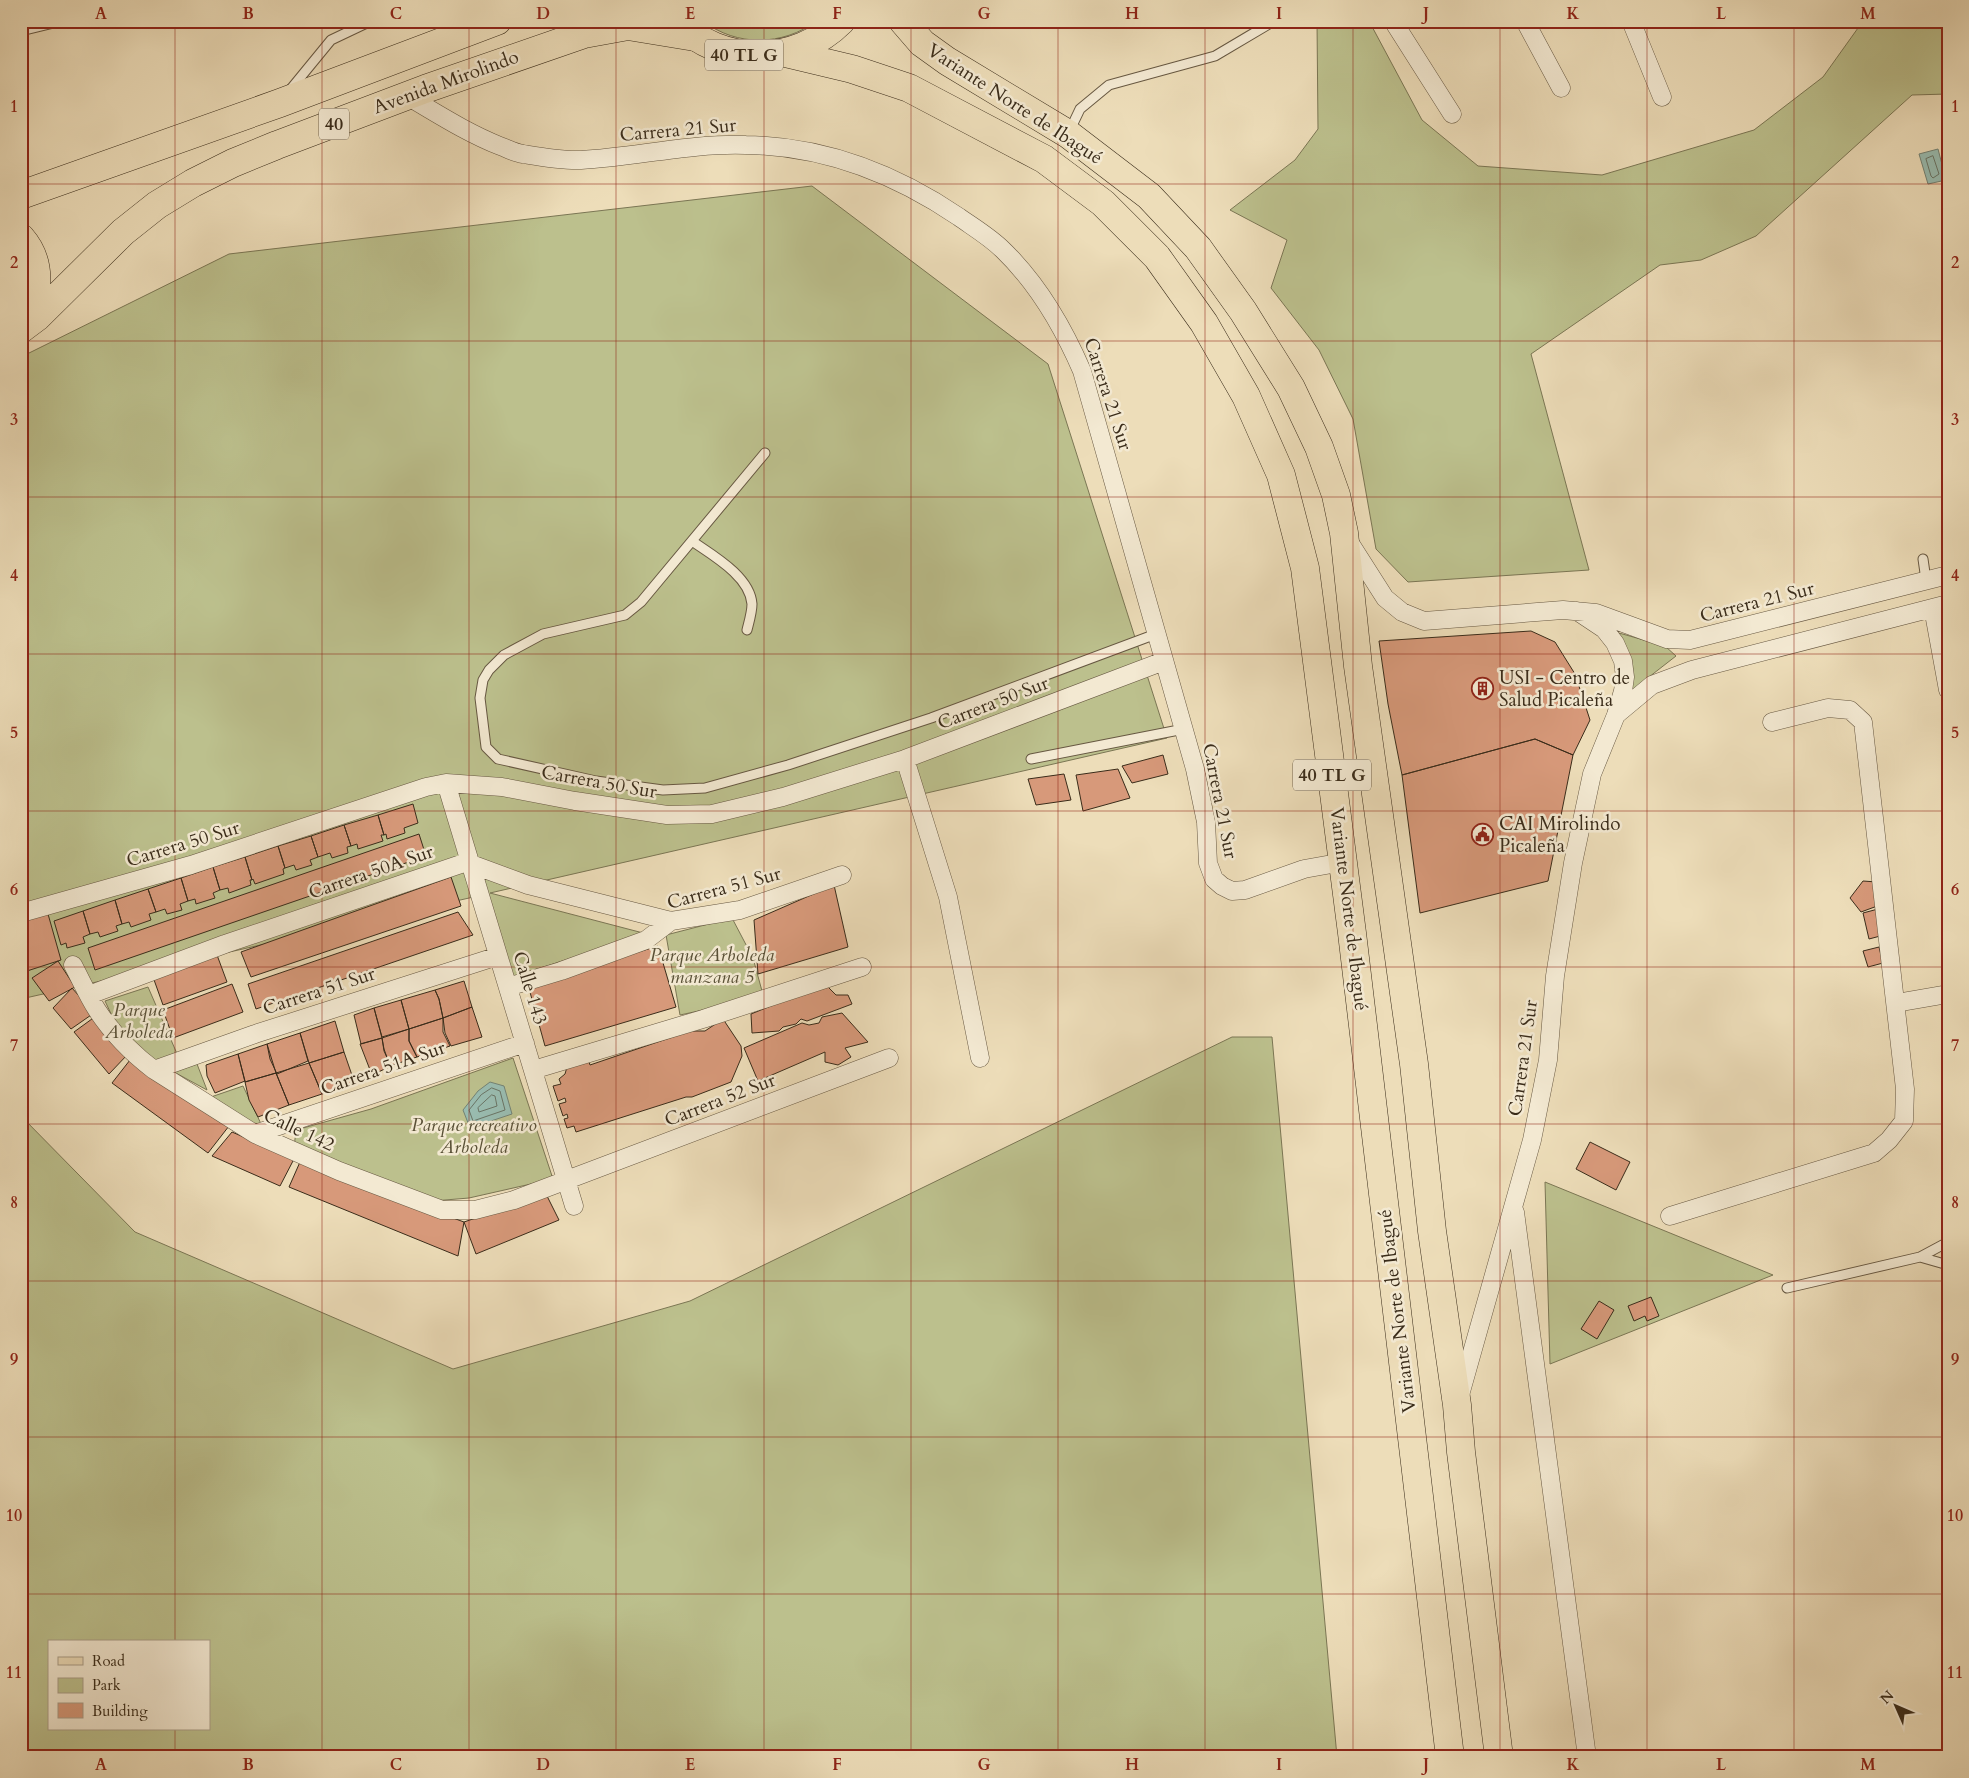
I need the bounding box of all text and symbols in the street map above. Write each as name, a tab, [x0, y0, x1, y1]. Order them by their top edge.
text: A	[95, 3, 107, 25]
text: B	[242, 3, 254, 25]
text: C	[390, 3, 402, 25]
text: D	[536, 3, 550, 25]
text: E	[685, 3, 695, 25]
text: F	[832, 3, 842, 25]
text: G	[977, 3, 991, 25]
text: H	[1125, 3, 1139, 25]
text: I	[1276, 3, 1282, 25]
text: J	[1421, 3, 1429, 25]
text: K	[1567, 3, 1580, 25]
text: L	[1716, 3, 1727, 25]
text: M	[1860, 3, 1876, 25]
street label: Variante Norte de Ibagué	[922, 37, 1108, 171]
road number: 40 TL G	[705, 40, 783, 70]
street label: Avenida Mirolindo	[370, 44, 522, 120]
text: 1	[10, 96, 18, 118]
text: 1	[1951, 96, 1959, 118]
road number: 40	[319, 108, 349, 140]
street label: Carrera 21 Sur	[619, 112, 737, 148]
text: 2	[10, 252, 18, 274]
text: 2	[1951, 252, 1959, 274]
street label: Carrera 21 Sur	[1078, 334, 1138, 454]
text: 3	[10, 409, 18, 431]
text: 3	[1951, 409, 1959, 431]
text: 4	[10, 565, 18, 587]
text: 4	[1951, 565, 1959, 587]
street label: Carrera 21 Sur	[1697, 575, 1817, 629]
place label: USI - Centro de Salud Picaleña	[1499, 665, 1630, 713]
street label: Carrera 50 Sur	[934, 670, 1052, 736]
building icon: USI - Centro de Salud Picaleña	[1471, 677, 1495, 701]
text: 5	[10, 722, 18, 744]
text: 5	[1951, 722, 1959, 744]
street label: Carrera 21 Sur	[1196, 741, 1244, 861]
street label: Carrera 50 Sur	[539, 759, 659, 805]
road number: 40 TL G	[1293, 760, 1371, 790]
street label: Variante Norte de Ibagué	[1324, 806, 1374, 1012]
place label: CAI Mirolindo Picaleña	[1499, 811, 1620, 859]
street label: Carrera 50 Sur	[123, 814, 243, 874]
public building icon: CAI Mirolindo Picaleña	[1471, 823, 1495, 847]
street label: Carrera 50A Sur	[305, 838, 437, 906]
street label: Carrera 51 Sur	[664, 860, 784, 916]
text: 6	[10, 879, 18, 901]
text: 6	[1951, 879, 1959, 901]
park label: Parque Arboleda manzana 5	[650, 942, 775, 990]
street label: Calle 143	[507, 948, 553, 1028]
street label: Carrera 51 Sur	[259, 961, 379, 1021]
park label: Parque Arboleda	[104, 997, 173, 1045]
street label: Carrera 21 Sur	[1502, 998, 1544, 1118]
street label: Carrera 51A Sur	[317, 1034, 449, 1102]
text: 7	[10, 1035, 18, 1057]
text: 7	[1951, 1035, 1959, 1057]
street label: Carrera 52 Sur	[661, 1067, 779, 1133]
street label: Calle 142	[259, 1102, 339, 1158]
park label: Parque recreativo Arboleda	[411, 1112, 537, 1160]
text: 8	[10, 1192, 18, 1214]
text: 8	[1951, 1192, 1959, 1214]
street label: Variante Norte de Ibagué	[1372, 1208, 1422, 1414]
text: 9	[10, 1349, 18, 1371]
text: 9	[1951, 1349, 1959, 1371]
text: 10	[6, 1505, 22, 1527]
text: 10	[1947, 1505, 1963, 1527]
legend	[48, 1640, 210, 1730]
text: Road	[92, 1651, 125, 1671]
text: 11	[6, 1662, 22, 1684]
text: 11	[1947, 1662, 1963, 1684]
text: Park	[92, 1675, 121, 1695]
north arrow	[1872, 1680, 1922, 1730]
text: N	[1876, 1686, 1898, 1708]
text: Building	[92, 1701, 148, 1721]
text: A	[95, 1754, 107, 1776]
text: B	[242, 1754, 254, 1776]
text: C	[390, 1754, 402, 1776]
text: D	[536, 1754, 550, 1776]
text: E	[685, 1754, 695, 1776]
text: F	[832, 1754, 842, 1776]
text: G	[977, 1754, 991, 1776]
text: H	[1125, 1754, 1139, 1776]
text: I	[1276, 1754, 1282, 1776]
text: J	[1421, 1754, 1429, 1776]
text: K	[1567, 1754, 1580, 1776]
text: L	[1716, 1754, 1727, 1776]
text: M	[1860, 1754, 1876, 1776]

